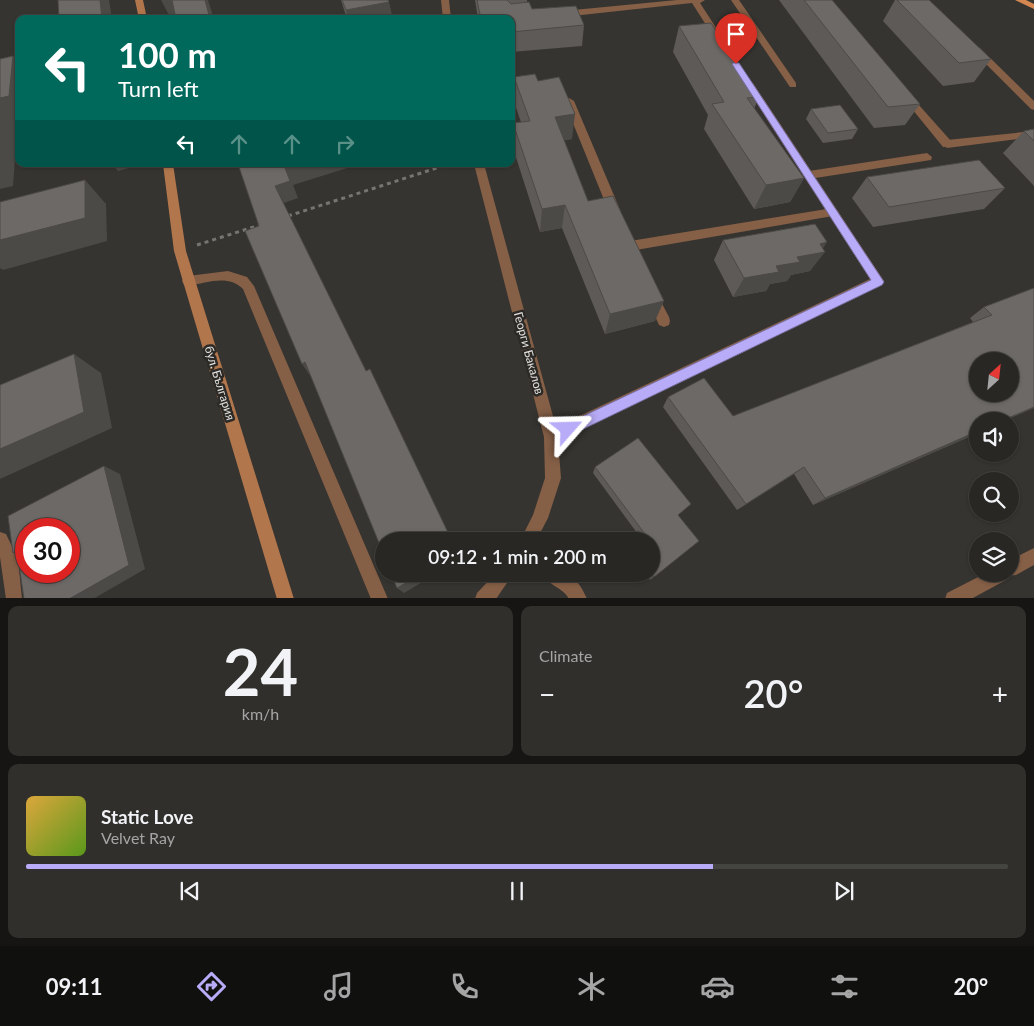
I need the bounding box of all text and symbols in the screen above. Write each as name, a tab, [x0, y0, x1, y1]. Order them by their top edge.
pin	[715, 13, 757, 64]
icon: arrive	[722, 20, 750, 48]
text: 100 m	[118, 33, 217, 75]
icon: left	[35, 35, 100, 100]
text: Turn left	[118, 75, 199, 102]
icon: left	[172, 130, 200, 158]
icon: ahead	[225, 130, 253, 158]
icon: ahead	[278, 130, 306, 158]
icon: right	[331, 130, 359, 158]
street label: Георги Бакалов	[511, 310, 547, 396]
street label: бул. България	[202, 344, 238, 422]
north arrow	[969, 352, 1019, 402]
map controls	[969, 352, 1019, 582]
position arrow	[541, 402, 593, 454]
button: sound	[969, 412, 1019, 462]
button: search	[969, 472, 1019, 522]
speed limit sign: 30	[15, 518, 80, 583]
button: layers	[969, 532, 1019, 582]
text: 09:12 · 1 min · 200 m	[428, 545, 607, 568]
text: 24	[223, 632, 298, 710]
text: Climate	[539, 646, 592, 665]
text: 20°	[744, 670, 803, 716]
text: −	[539, 677, 555, 711]
text: +	[992, 677, 1008, 711]
text: km/h	[242, 704, 279, 723]
text: Static Love	[101, 805, 193, 828]
text: Velvet Ray	[101, 828, 175, 847]
icon: previous	[176, 877, 204, 905]
icon: pause	[503, 877, 531, 905]
icon: next	[830, 877, 858, 905]
icon: directions	[194, 969, 229, 1004]
icon: music	[321, 969, 356, 1004]
icon: phone	[447, 969, 482, 1004]
icon: climate	[574, 969, 609, 1004]
icon: car	[700, 969, 735, 1004]
icon: filters	[827, 969, 862, 1004]
text: 09:11	[46, 973, 103, 1000]
text: 20°	[953, 973, 988, 1000]

